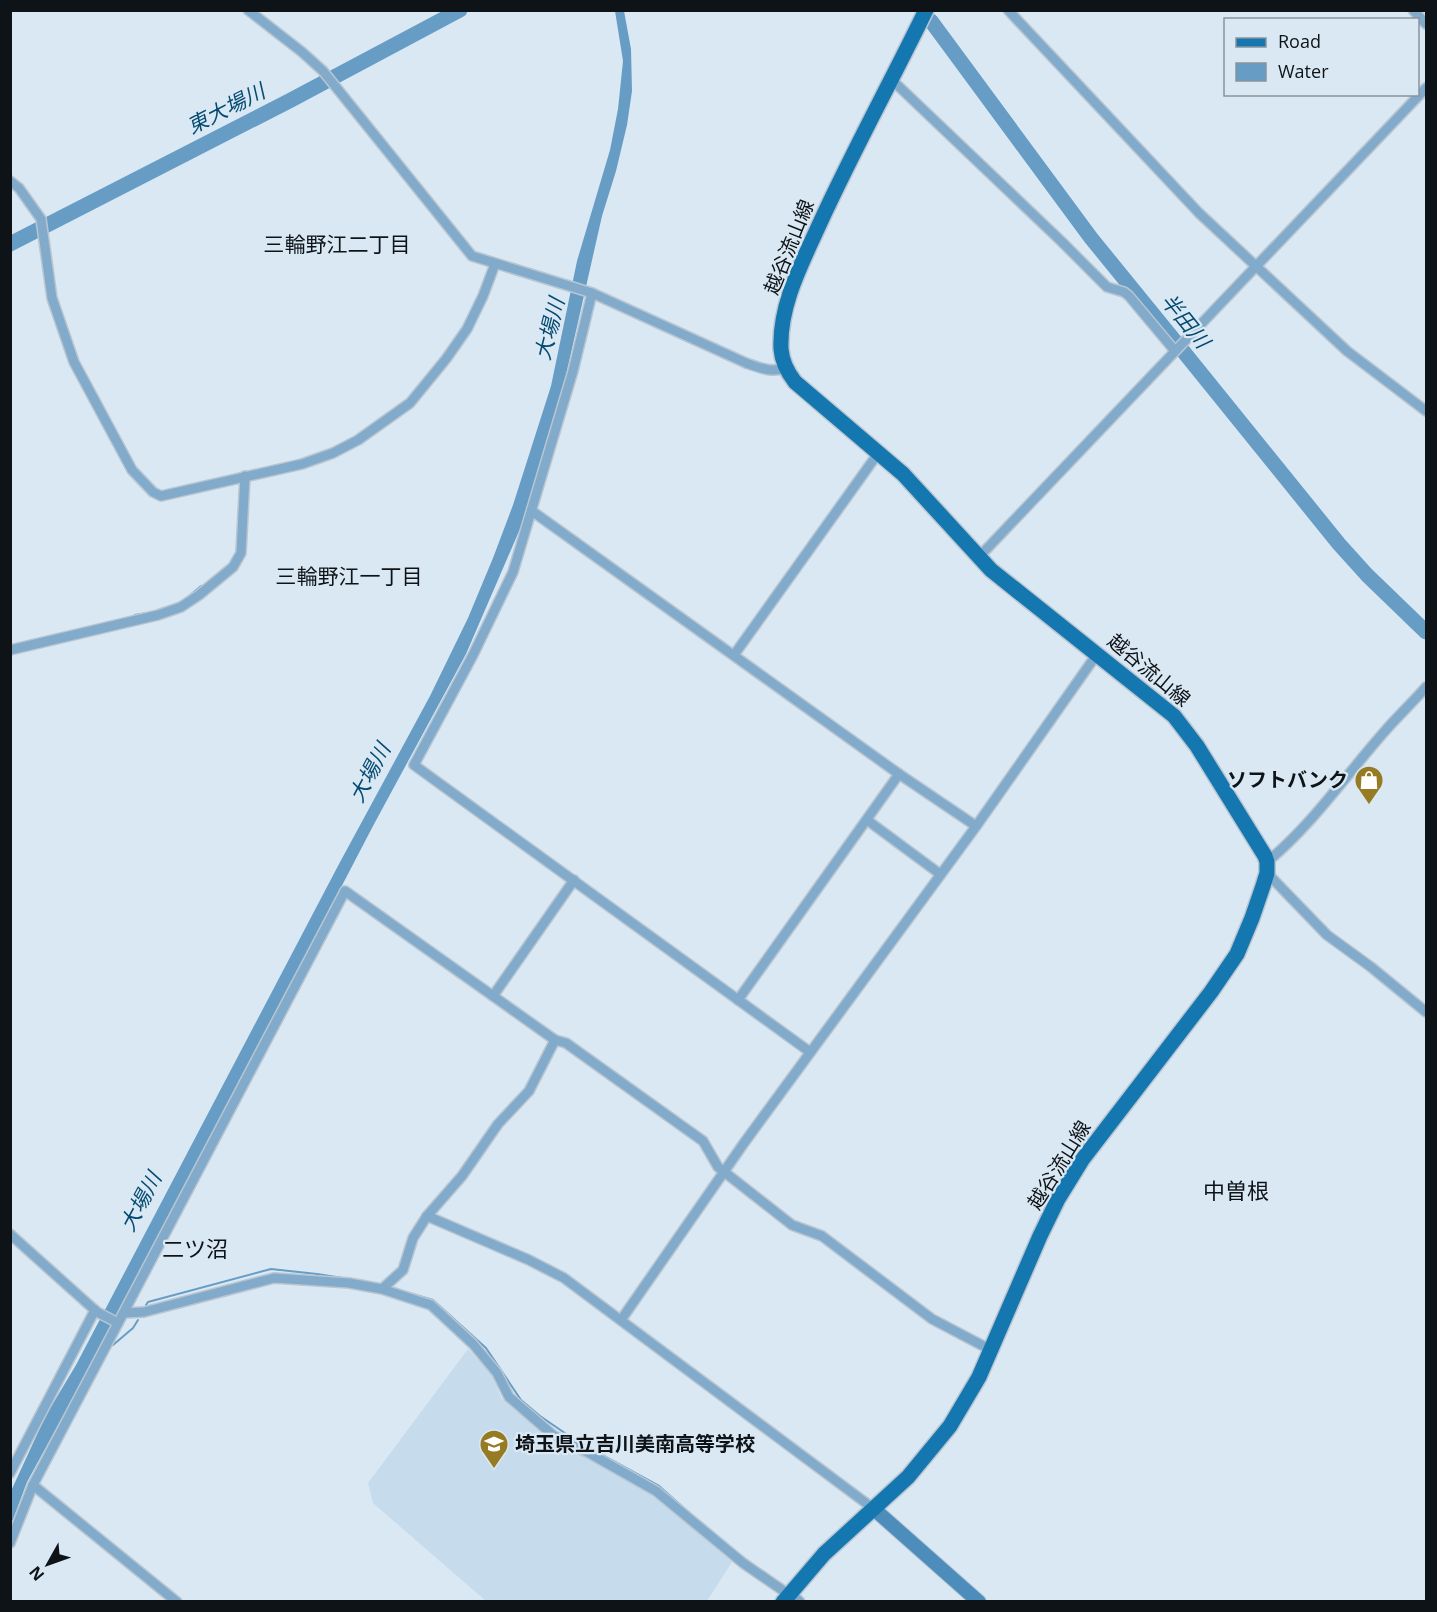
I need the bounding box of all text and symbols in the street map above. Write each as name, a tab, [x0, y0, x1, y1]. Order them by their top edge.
legend	[1224, 18, 1419, 96]
text: Road	[1278, 29, 1321, 53]
text: Water	[1278, 59, 1329, 83]
water label: 東大場川	[182, 76, 271, 140]
street label: 越谷流山線	[757, 195, 820, 298]
district label: 三輪野江二丁目	[264, 230, 411, 258]
water label: 半田川	[1155, 287, 1218, 355]
water label: 大場川	[528, 293, 571, 363]
district label: 三輪野江一丁目	[276, 562, 423, 590]
street label: 越谷流山線	[1102, 627, 1196, 712]
water label: 大場川	[342, 736, 397, 807]
shop icon: ソフトバンク	[1353, 764, 1385, 806]
place label: ソフトバンク	[1227, 766, 1348, 793]
street label: 越谷流山線	[1021, 1115, 1097, 1214]
water label: 大場川	[113, 1165, 168, 1236]
district label: 中曽根	[1203, 1175, 1269, 1205]
district label: 二ツ沼	[162, 1233, 228, 1263]
school or university icon: 埼玉県立吉川美南高等学校	[478, 1428, 510, 1470]
place label: 埼玉県立吉川美南高等学校	[515, 1430, 755, 1457]
north arrow	[18, 1534, 78, 1594]
text: N	[24, 1562, 49, 1586]

